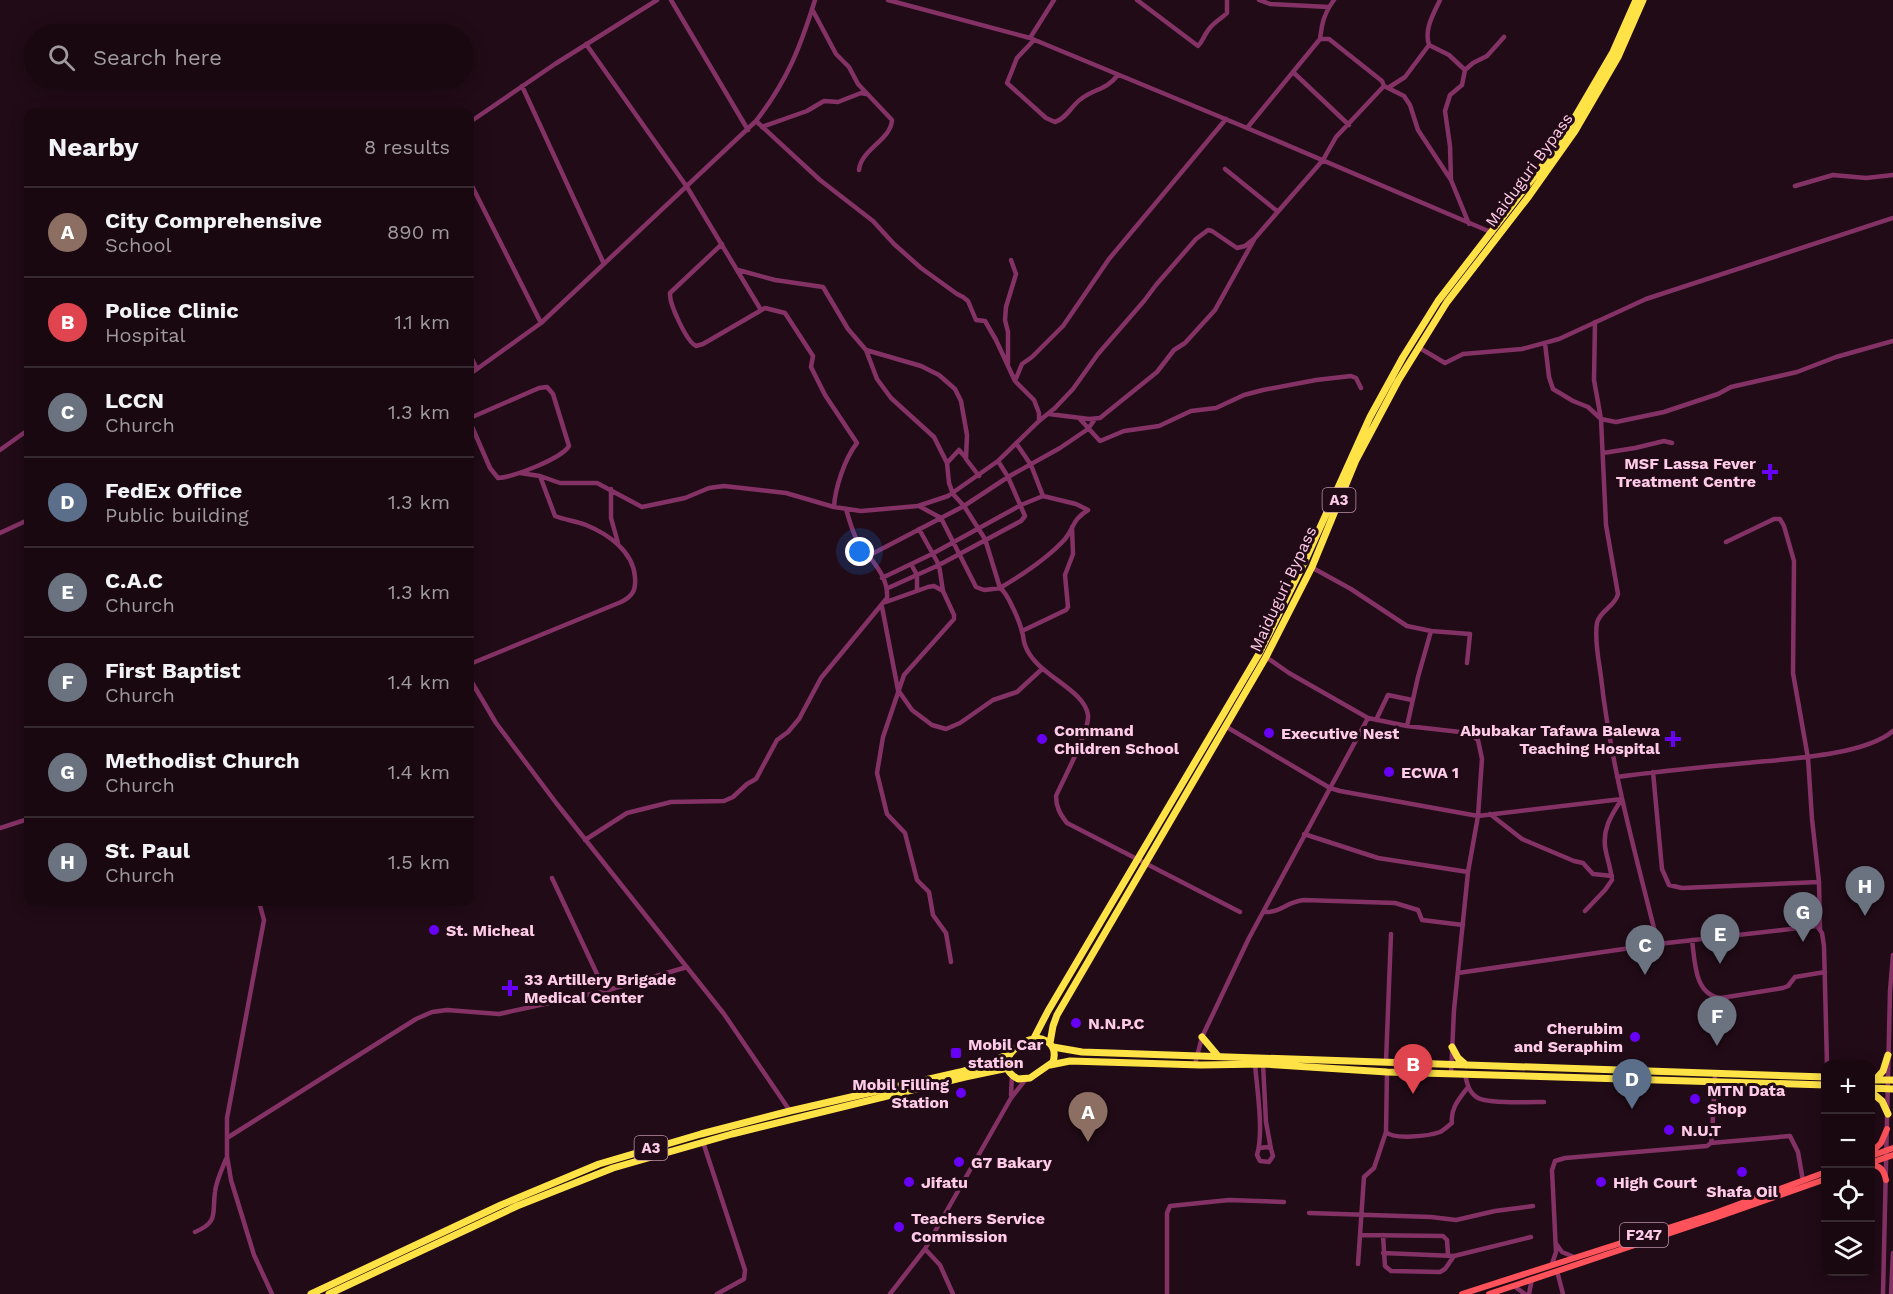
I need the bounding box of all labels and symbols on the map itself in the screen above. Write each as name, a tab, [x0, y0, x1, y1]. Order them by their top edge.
street label: Maiduguri Bypass	[1481, 109, 1577, 231]
place label: MSF Lassa Fever Treatment Centre	[1616, 454, 1756, 491]
marker: MSF Lassa Fever Treatment Centre	[1761, 463, 1779, 481]
road number: A3	[1322, 488, 1356, 512]
street label: Maiduguri Bypass	[1246, 523, 1320, 655]
your location	[845, 537, 874, 566]
place label: Command Children School	[1054, 721, 1180, 758]
place label: Abubakar Tafawa Balewa Teaching Hospital	[1460, 721, 1661, 758]
place label: Executive Nest	[1281, 724, 1399, 743]
marker: Executive Nest	[1262, 726, 1276, 740]
marker: Abubakar Tafawa Balewa Teaching Hospital	[1664, 730, 1682, 748]
marker: Command Children School	[1035, 732, 1049, 746]
place label: ECWA 1	[1401, 763, 1459, 782]
marker: ECWA 1	[1382, 765, 1396, 779]
pin: H	[1846, 866, 1884, 916]
pin: G	[1784, 892, 1822, 942]
pin: E	[1700, 914, 1740, 964]
place label: St. Micheal	[446, 921, 535, 940]
marker: St. Micheal	[427, 923, 441, 937]
pin: C	[1626, 926, 1664, 975]
place label: 33 Artillery Brigade Medical Center	[524, 970, 676, 1007]
marker: 33 Artillery Brigade Medical Center	[501, 979, 519, 997]
pin: F	[1698, 996, 1736, 1046]
place label: N.N.P.C	[1088, 1014, 1145, 1033]
marker: N.N.P.C	[1069, 1016, 1083, 1030]
place label: Cherubim and Seraphim	[1514, 1019, 1623, 1056]
marker: Cherubim and Seraphim	[1628, 1030, 1642, 1044]
place label: Mobil Car station	[968, 1035, 1044, 1072]
pin: B	[1394, 1044, 1432, 1094]
marker: Mobil Car station	[949, 1046, 963, 1060]
pin: D	[1612, 1060, 1652, 1109]
place label: Mobil Filling Station	[852, 1075, 949, 1112]
place label: MTN Data Shop	[1707, 1081, 1786, 1118]
marker: Mobil Filling Station	[954, 1086, 968, 1100]
pin: A	[1068, 1092, 1108, 1142]
marker: MTN Data Shop	[1688, 1092, 1702, 1106]
place label: N.U.T	[1681, 1121, 1722, 1140]
marker: N.U.T	[1662, 1123, 1676, 1137]
road number: A3	[634, 1136, 668, 1160]
place label: G7 Bakary	[971, 1153, 1053, 1172]
marker: G7 Bakary	[952, 1155, 966, 1169]
marker: Shafa Oil	[1735, 1165, 1749, 1179]
place label: Jifatu	[921, 1173, 968, 1192]
place label: High Court	[1613, 1173, 1697, 1192]
marker: Jifatu	[902, 1175, 916, 1189]
marker: High Court	[1594, 1175, 1608, 1189]
place label: Shafa Oil	[1706, 1182, 1778, 1201]
place label: Teachers Service Commission	[911, 1209, 1045, 1246]
marker: Teachers Service Commission	[892, 1220, 906, 1234]
road number: F247	[1620, 1223, 1668, 1247]

